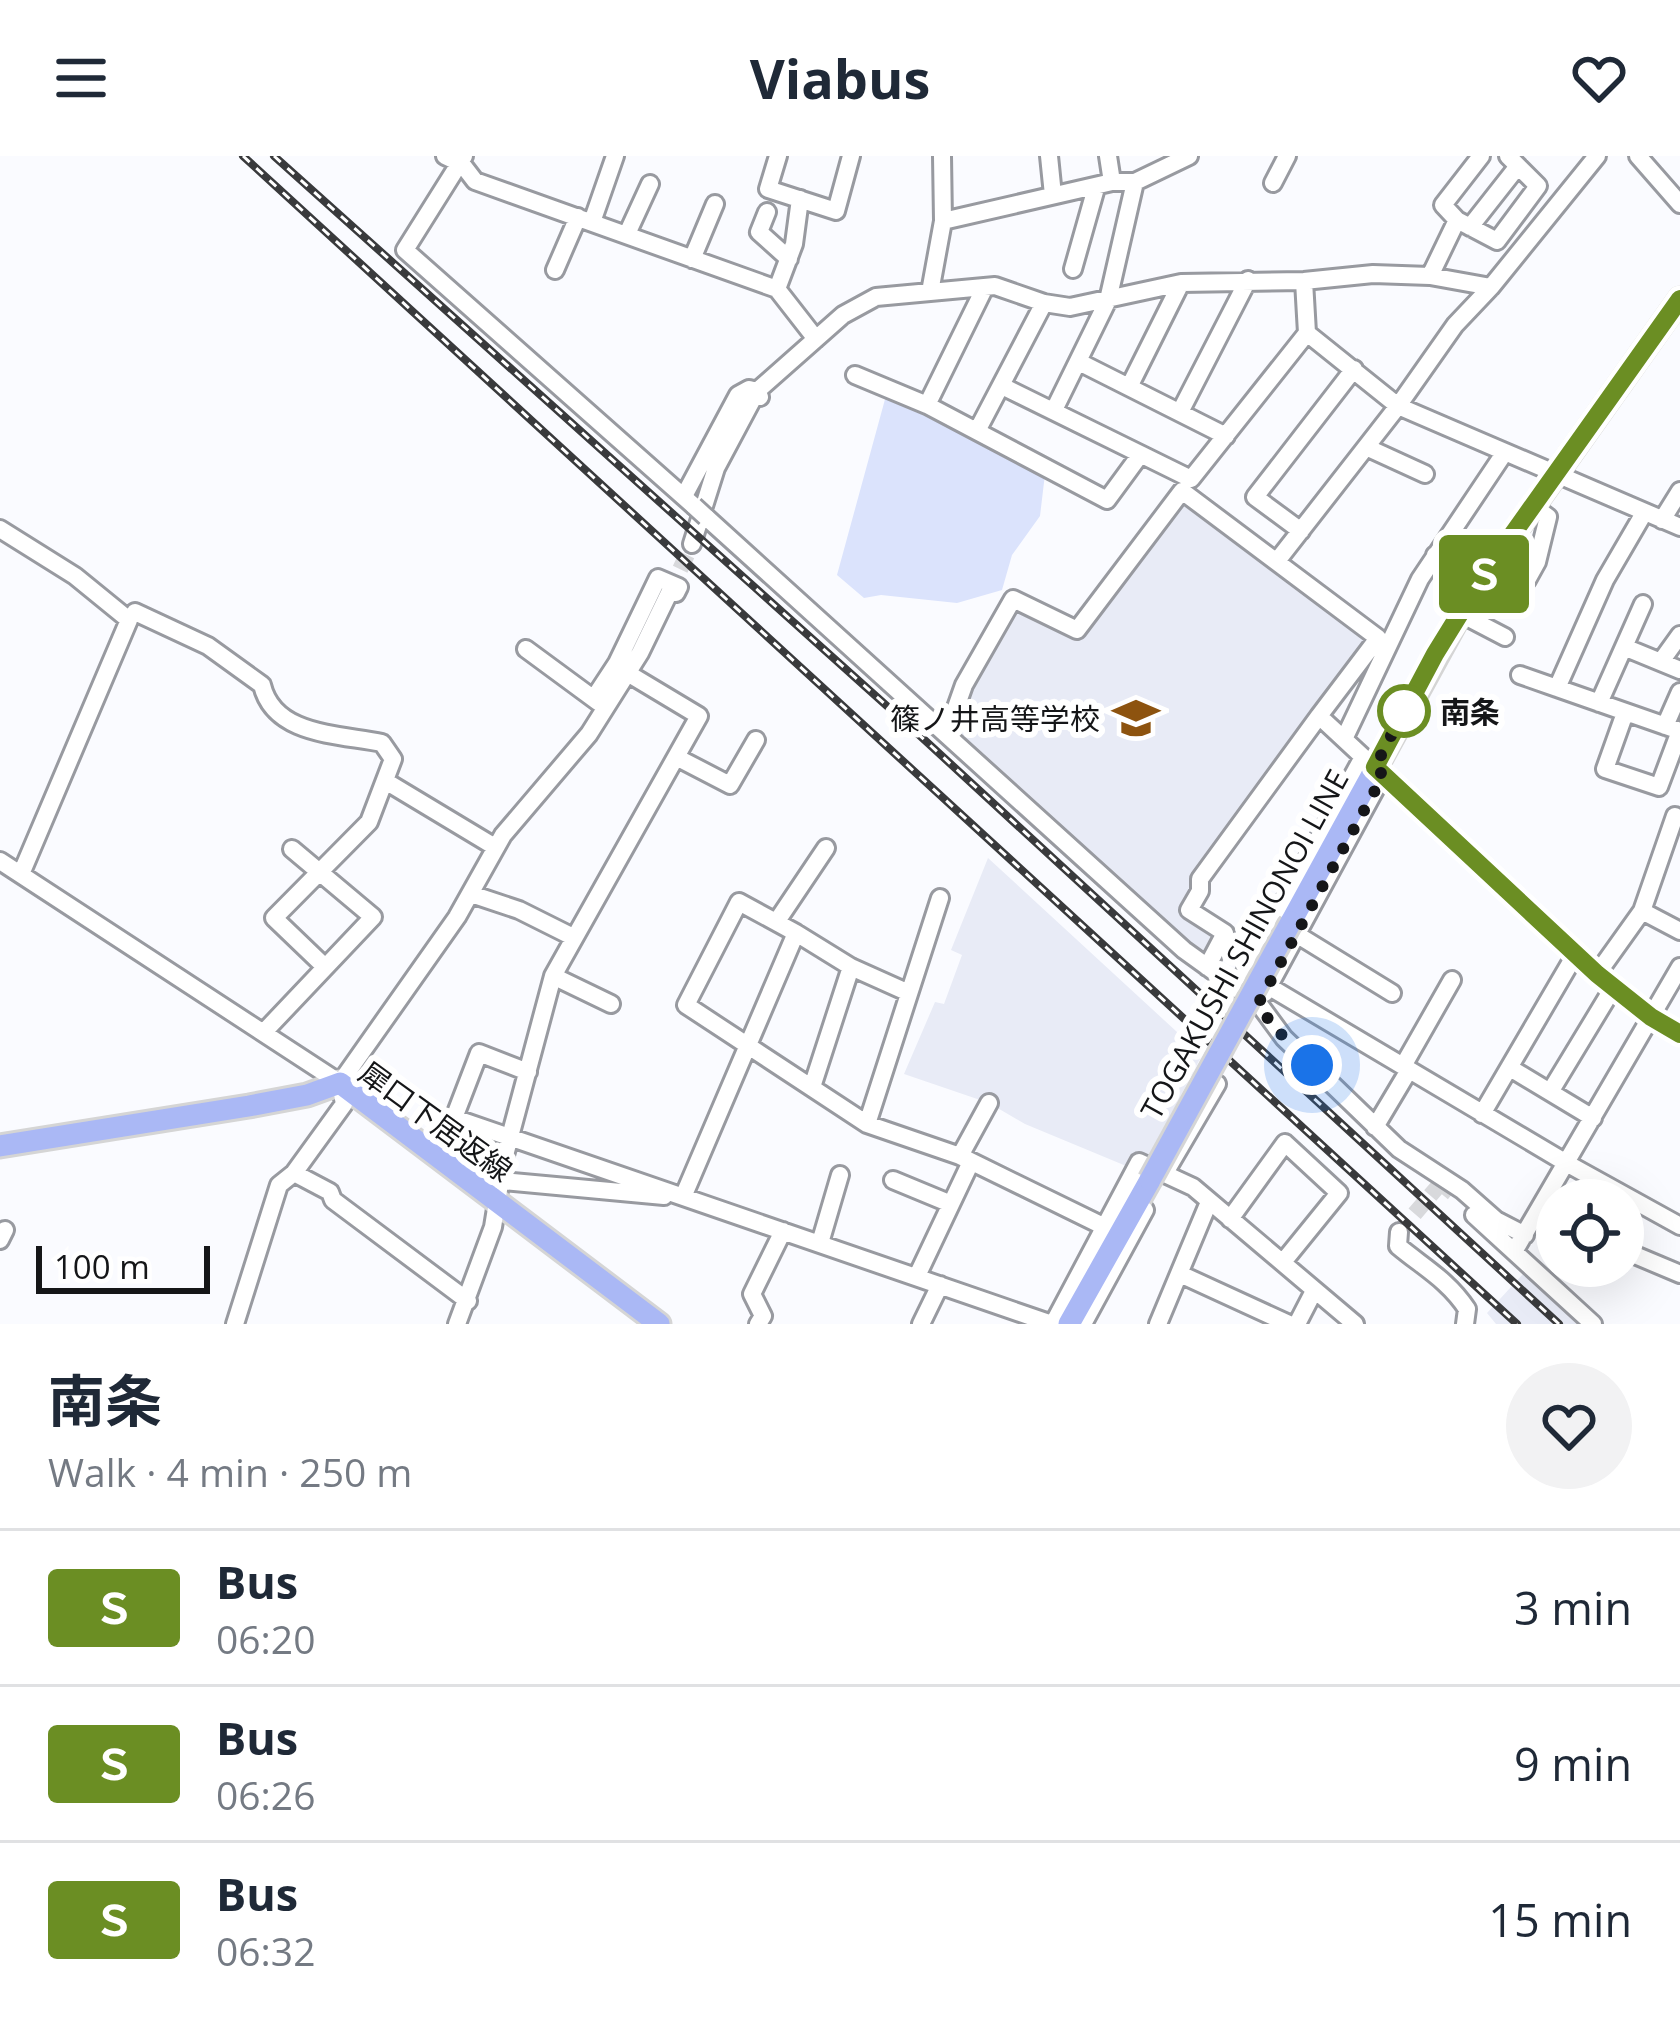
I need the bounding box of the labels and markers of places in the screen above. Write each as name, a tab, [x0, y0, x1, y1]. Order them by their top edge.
marker: 南条	[1379, 686, 1429, 736]
place label: 南条	[1440, 691, 1500, 732]
school or university icon: 篠ノ井高等学校	[1111, 693, 1161, 743]
place label: 篠ノ井高等学校	[890, 698, 1100, 739]

